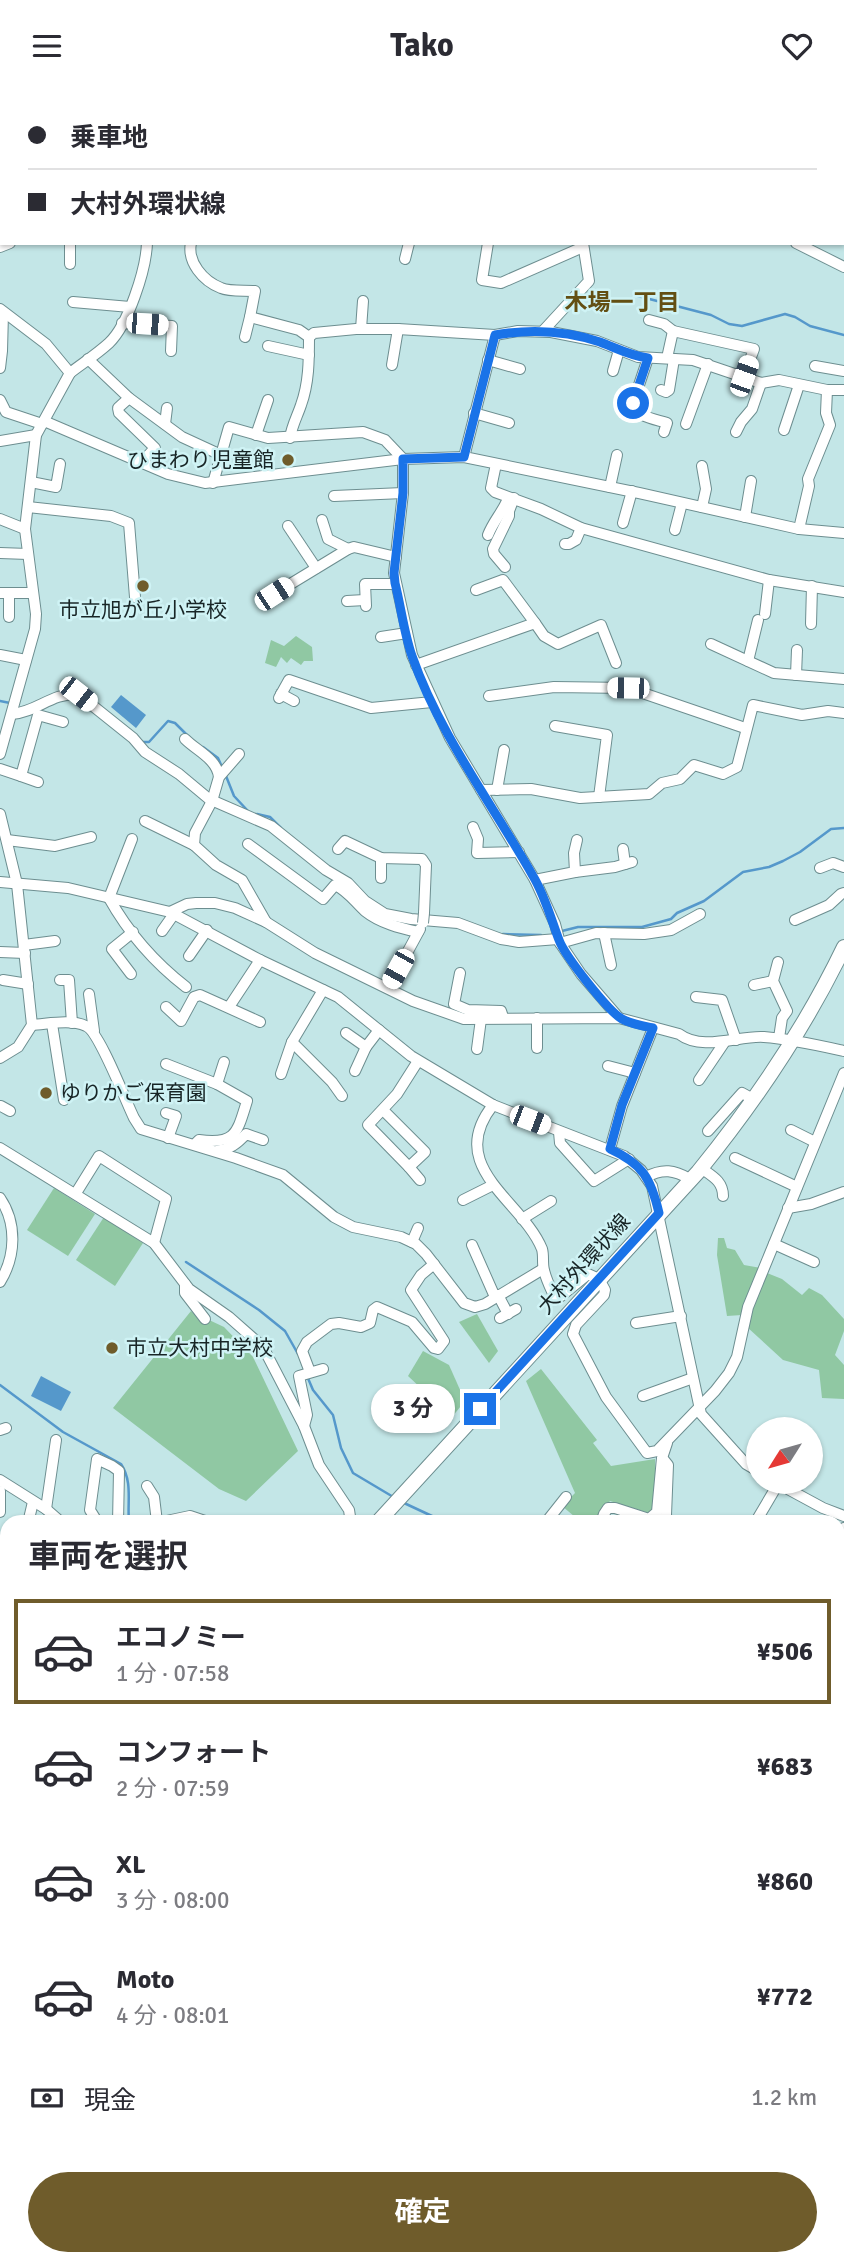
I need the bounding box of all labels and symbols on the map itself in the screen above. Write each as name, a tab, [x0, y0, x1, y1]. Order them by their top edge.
district label: 木場一丁目	[565, 288, 680, 317]
car	[126, 312, 169, 336]
car	[727, 353, 762, 399]
route start	[617, 387, 649, 419]
place label: ひまわり児童館	[127, 447, 274, 473]
marker: ひまわり児童館	[280, 452, 296, 468]
car	[251, 574, 298, 614]
marker: 市立旭が丘小学校	[135, 578, 151, 594]
place label: 市立旭が丘小学校	[59, 597, 227, 623]
car	[55, 673, 102, 715]
car	[607, 677, 650, 699]
car	[379, 946, 418, 992]
place label: ゆりかご保育園	[60, 1080, 207, 1106]
marker: ゆりかご保育園	[38, 1085, 54, 1101]
car	[507, 1103, 554, 1137]
street label: 大村外環状線	[532, 1208, 636, 1320]
place label: 市立大村中学校	[126, 1335, 273, 1361]
marker: 市立大村中学校	[104, 1340, 120, 1356]
callout: 3 分	[372, 1385, 456, 1433]
route end	[464, 1393, 496, 1425]
north arrow	[746, 1417, 822, 1495]

